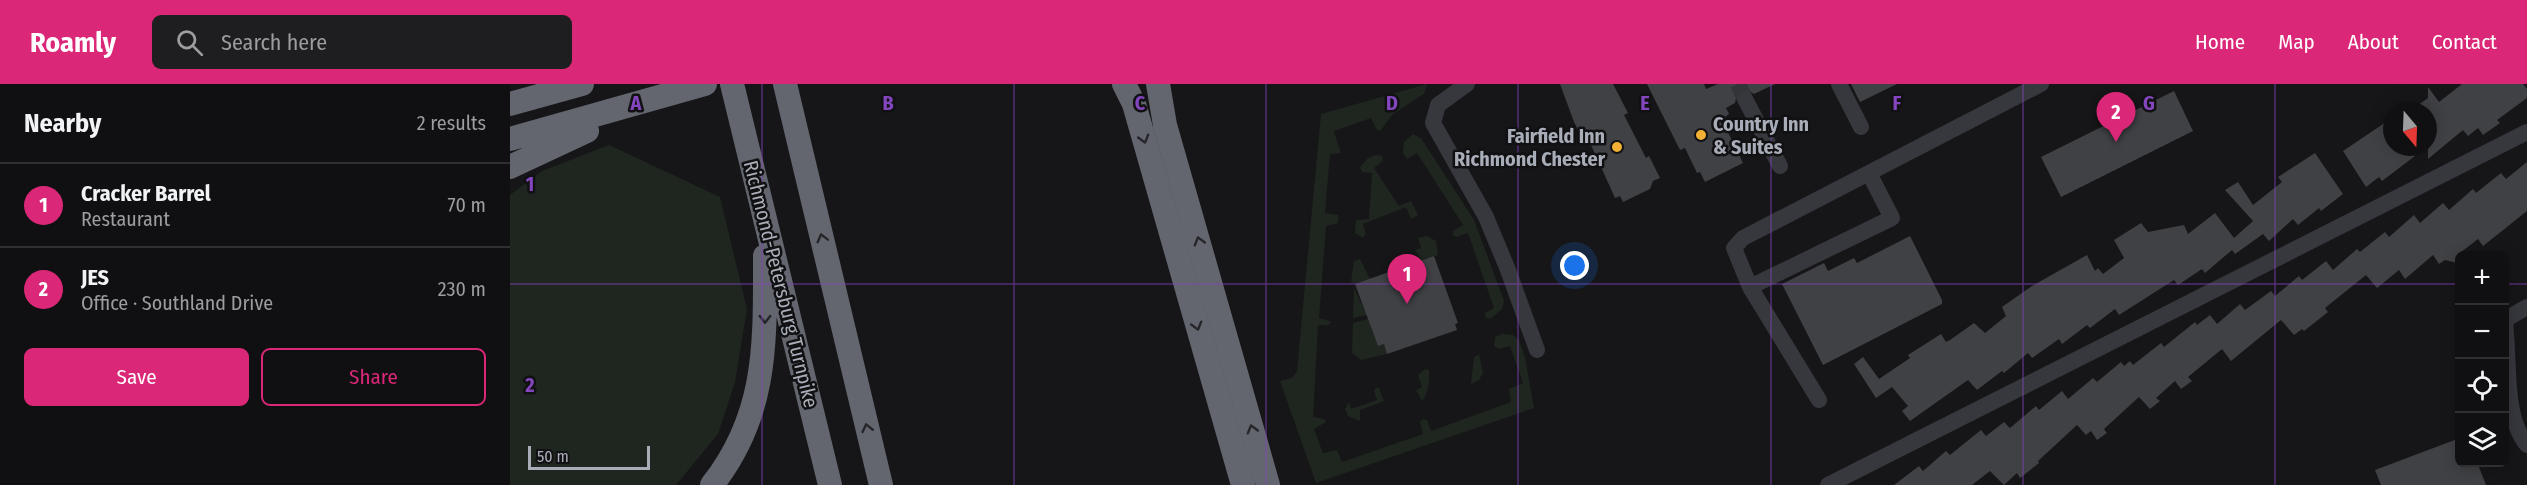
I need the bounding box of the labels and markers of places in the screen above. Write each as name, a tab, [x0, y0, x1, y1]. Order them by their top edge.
pin: 2	[2096, 92, 2136, 142]
place label: Country Inn & Suites	[1713, 112, 1809, 159]
place label: Fairfield Inn Richmond Chester	[1454, 124, 1606, 171]
marker: Country Inn & Suites	[1694, 128, 1708, 142]
marker: Fairfield Inn Richmond Chester	[1610, 140, 1624, 154]
pin: 1	[1388, 254, 1426, 304]

